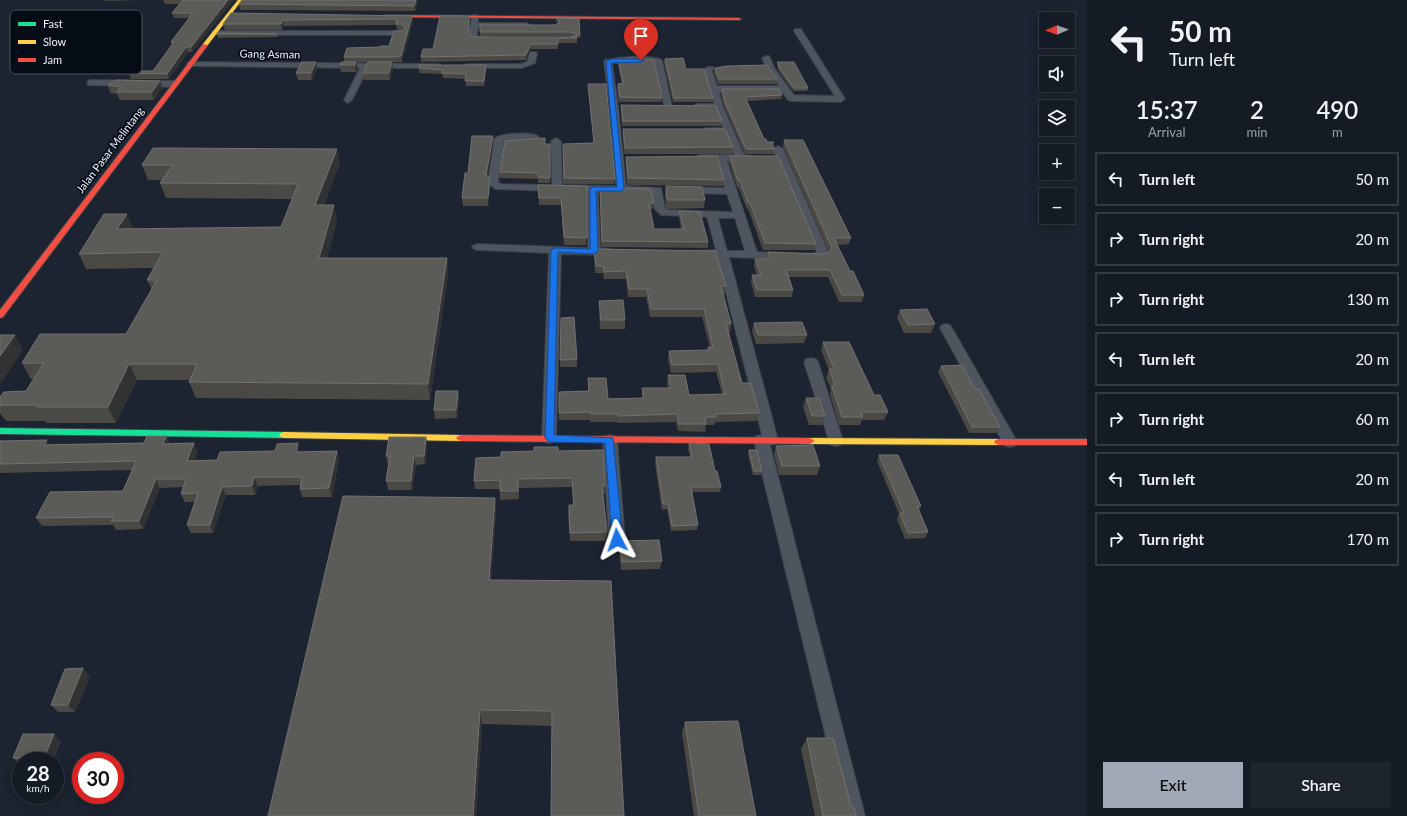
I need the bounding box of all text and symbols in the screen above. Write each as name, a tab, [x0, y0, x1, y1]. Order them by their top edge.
legend	[10, 10, 142, 74]
north arrow	[1039, 12, 1075, 48]
map controls	[1039, 12, 1075, 224]
text: 50 m	[1169, 14, 1232, 48]
icon: left	[1103, 16, 1155, 68]
text: Fast	[43, 17, 63, 30]
pin	[624, 19, 658, 60]
icon: arrive	[630, 25, 652, 47]
text: Slow	[43, 35, 67, 48]
street label: Gang Asman	[240, 46, 300, 61]
text: Turn left	[1169, 48, 1235, 70]
text: Jam	[43, 53, 62, 66]
button: sound	[1039, 56, 1075, 92]
text: 15:37	[1136, 95, 1198, 124]
text: 2	[1250, 95, 1264, 124]
text: 490	[1316, 95, 1358, 124]
button: layers	[1039, 100, 1075, 136]
street label: Jalan Pasar Melintang	[73, 104, 146, 195]
text: Arrival	[1148, 124, 1185, 140]
text: min	[1246, 124, 1268, 140]
text: m	[1332, 124, 1343, 140]
button: +	[1039, 144, 1075, 180]
icon: left	[1105, 168, 1127, 190]
text: Turn left	[1139, 170, 1195, 188]
text: 50 m	[1355, 170, 1389, 188]
button: −	[1039, 188, 1075, 224]
icon: right	[1105, 228, 1127, 250]
text: Turn right	[1139, 230, 1204, 248]
text: 20 m	[1355, 230, 1389, 248]
icon: right	[1105, 288, 1127, 310]
text: Turn right	[1139, 290, 1204, 308]
text: 130 m	[1347, 290, 1389, 308]
icon: left	[1105, 348, 1127, 370]
text: Turn left	[1139, 350, 1195, 368]
text: 20 m	[1355, 350, 1389, 368]
icon: right	[1105, 408, 1127, 430]
text: Turn right	[1139, 410, 1204, 428]
text: 60 m	[1355, 410, 1389, 428]
icon: left	[1105, 468, 1127, 490]
text: Turn left	[1139, 470, 1195, 488]
text: 20 m	[1355, 470, 1389, 488]
position arrow	[596, 519, 638, 561]
icon: right	[1105, 528, 1127, 550]
text: Turn right	[1139, 530, 1204, 548]
text: 170 m	[1347, 530, 1389, 548]
speed limit sign: 30	[72, 752, 124, 804]
text: 28	[26, 761, 50, 785]
button: Exit	[1103, 762, 1243, 808]
button: Share	[1251, 762, 1391, 808]
text: km/h	[26, 782, 50, 794]

